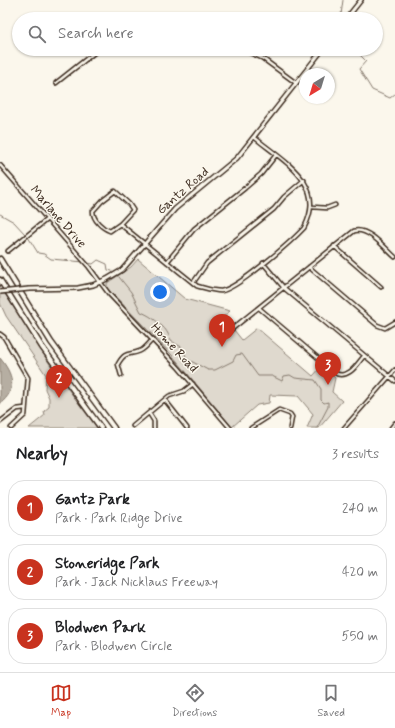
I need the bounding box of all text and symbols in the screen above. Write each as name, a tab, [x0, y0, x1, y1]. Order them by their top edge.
search box	[12, 12, 383, 56]
icon: search	[26, 23, 48, 45]
text: Search here	[58, 24, 134, 44]
north arrow	[299, 68, 335, 104]
street label: Gantz Road	[153, 164, 213, 218]
street label: Marlane Drive	[26, 182, 90, 252]
your location	[150, 282, 170, 302]
pin: 1	[209, 314, 235, 347]
street label: Home Road	[146, 319, 202, 377]
pin: 3	[315, 352, 341, 385]
pin: 2	[46, 365, 72, 398]
text: Nearby	[16, 443, 68, 465]
text: 3 results	[332, 446, 379, 463]
text: Gantz Park	[55, 490, 130, 510]
text: 1	[27, 500, 33, 517]
text: 240 m	[342, 500, 378, 517]
text: Park · Park Ridge Drive	[55, 510, 183, 527]
text: Stoneridge Park	[55, 554, 159, 574]
text: 2	[27, 564, 33, 581]
text: 420 m	[342, 564, 378, 581]
text: Park · Jack Nicklaus Freeway	[55, 574, 218, 591]
text: Blodwen Park	[55, 618, 146, 638]
text: 3	[27, 628, 33, 645]
text: 550 m	[342, 628, 378, 645]
text: Park · Blodwen Circle	[55, 638, 172, 655]
tab: Map	[50, 682, 72, 720]
tab: Directions	[172, 682, 217, 720]
tab: Saved	[317, 682, 345, 720]

